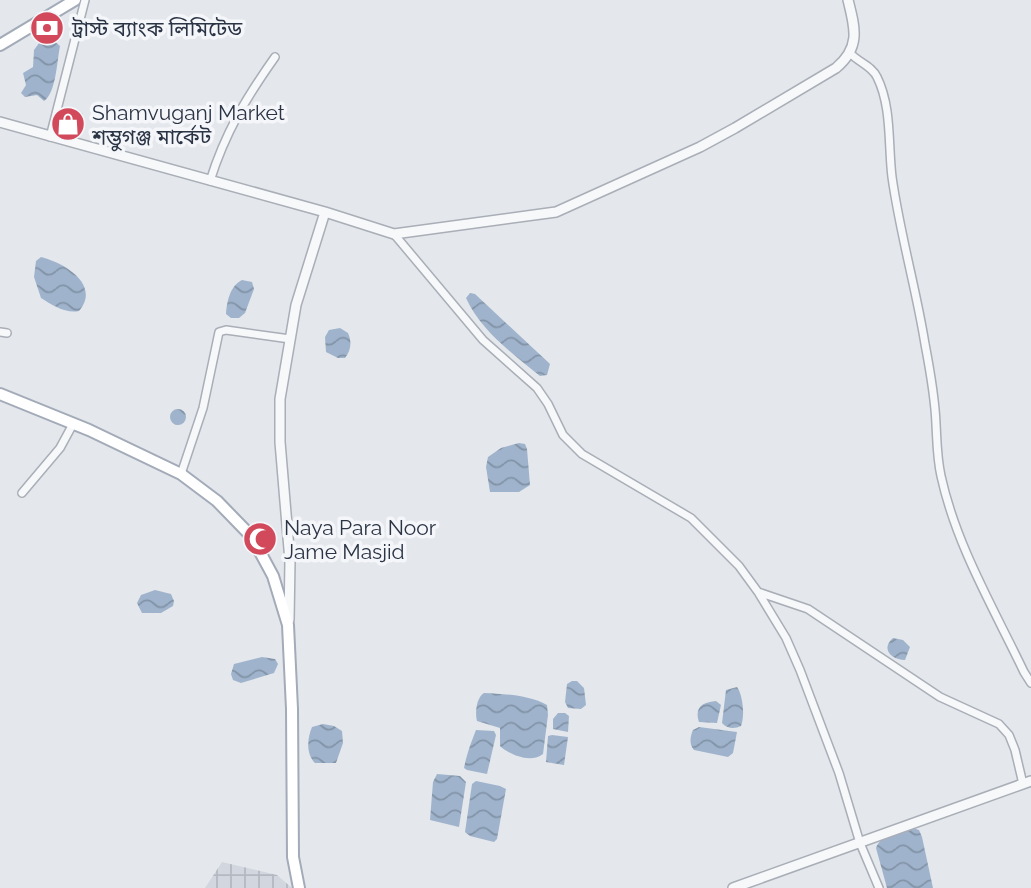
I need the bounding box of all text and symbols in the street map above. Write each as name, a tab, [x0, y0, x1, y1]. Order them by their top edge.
bank icon: ট্রাস্ট ব্যাংক লিমিটেড	[28, 9, 66, 47]
place label: ট্রাস্ট ব্যাংক লিমিটেড	[71, 16, 243, 41]
place label: Shamvuganj Market শম্ভুগঞ্জ মার্কেট	[91, 100, 285, 152]
shop icon: Shamvuganj Market শম্ভুগঞ্জ মার্কেট	[49, 105, 87, 143]
place label: Naya Para Noor Jame Masjid	[284, 515, 437, 564]
mosque icon: Naya Para Noor Jame Masjid	[241, 520, 279, 558]

